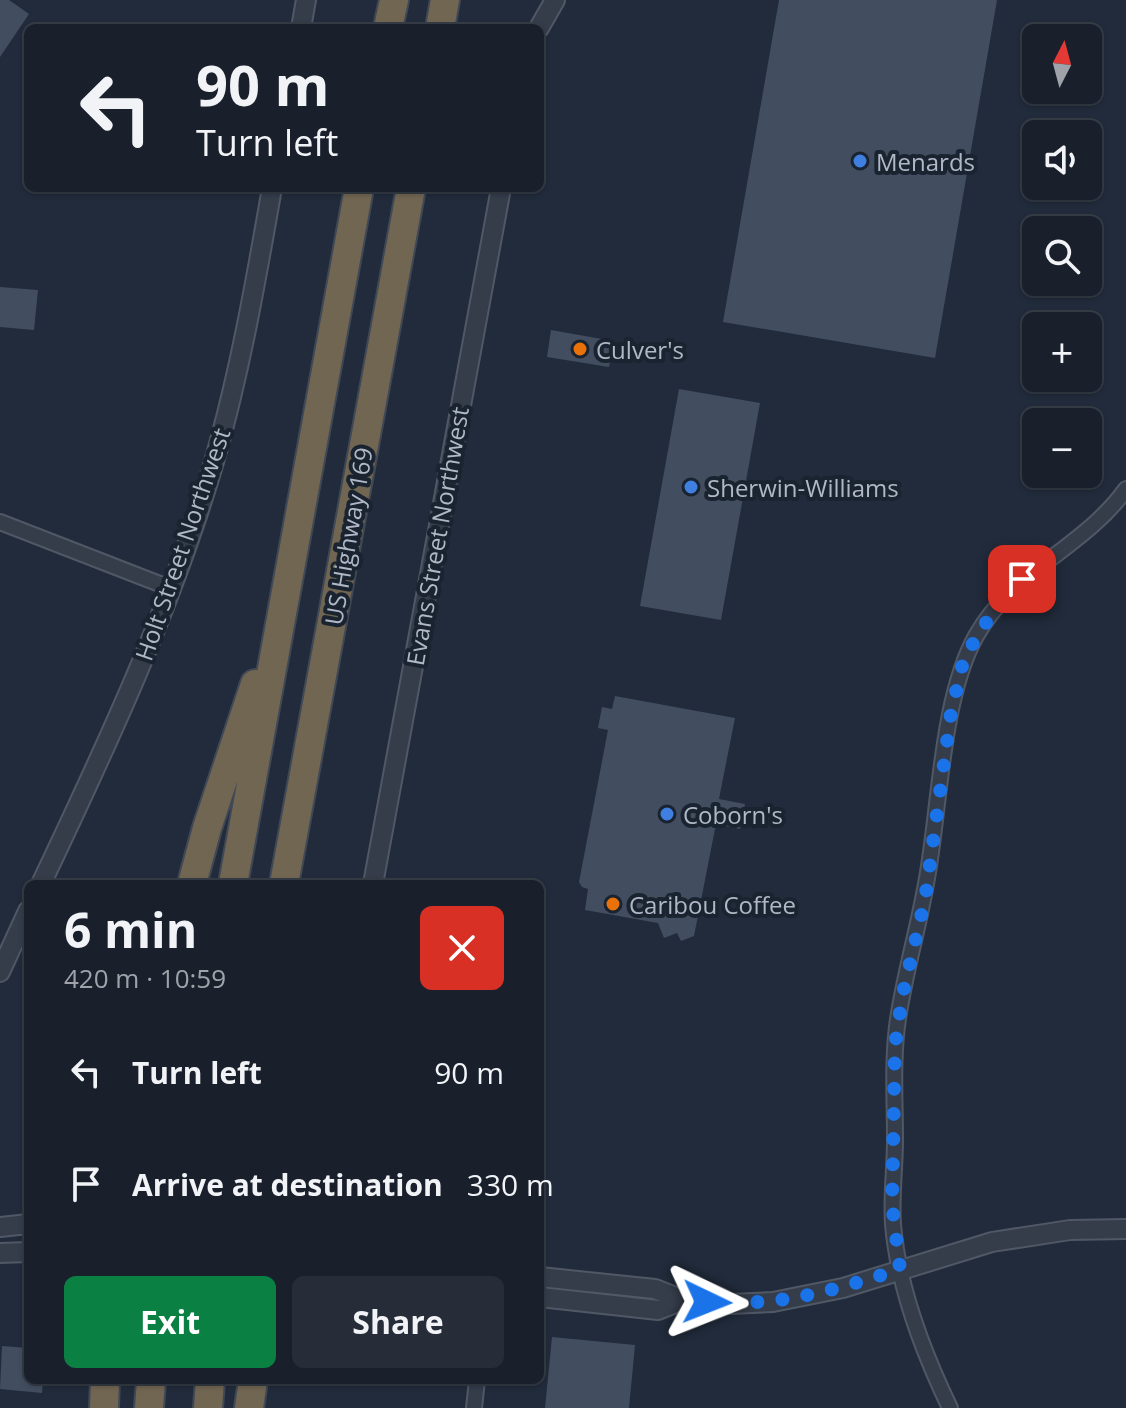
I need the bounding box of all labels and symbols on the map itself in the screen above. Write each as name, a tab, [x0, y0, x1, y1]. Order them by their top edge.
north arrow	[1022, 24, 1102, 104]
place label: Menards	[876, 145, 975, 178]
marker: Menards	[851, 152, 869, 170]
place label: Culver's	[596, 333, 684, 366]
marker: Culver's	[571, 340, 589, 358]
street label: Evans Street Northwest	[398, 404, 476, 668]
street label: Holt Street Northwest	[127, 423, 237, 665]
street label: US Highway 169	[316, 445, 380, 627]
place label: Sherwin-Williams	[707, 471, 899, 504]
marker: Sherwin-Williams	[682, 478, 700, 496]
pin	[988, 545, 1056, 613]
place label: Coborn's	[683, 798, 783, 831]
marker: Coborn's	[658, 805, 676, 823]
place label: Caribou Coffee	[629, 888, 796, 921]
marker: Caribou Coffee	[604, 895, 622, 913]
position arrow	[665, 1260, 749, 1344]

